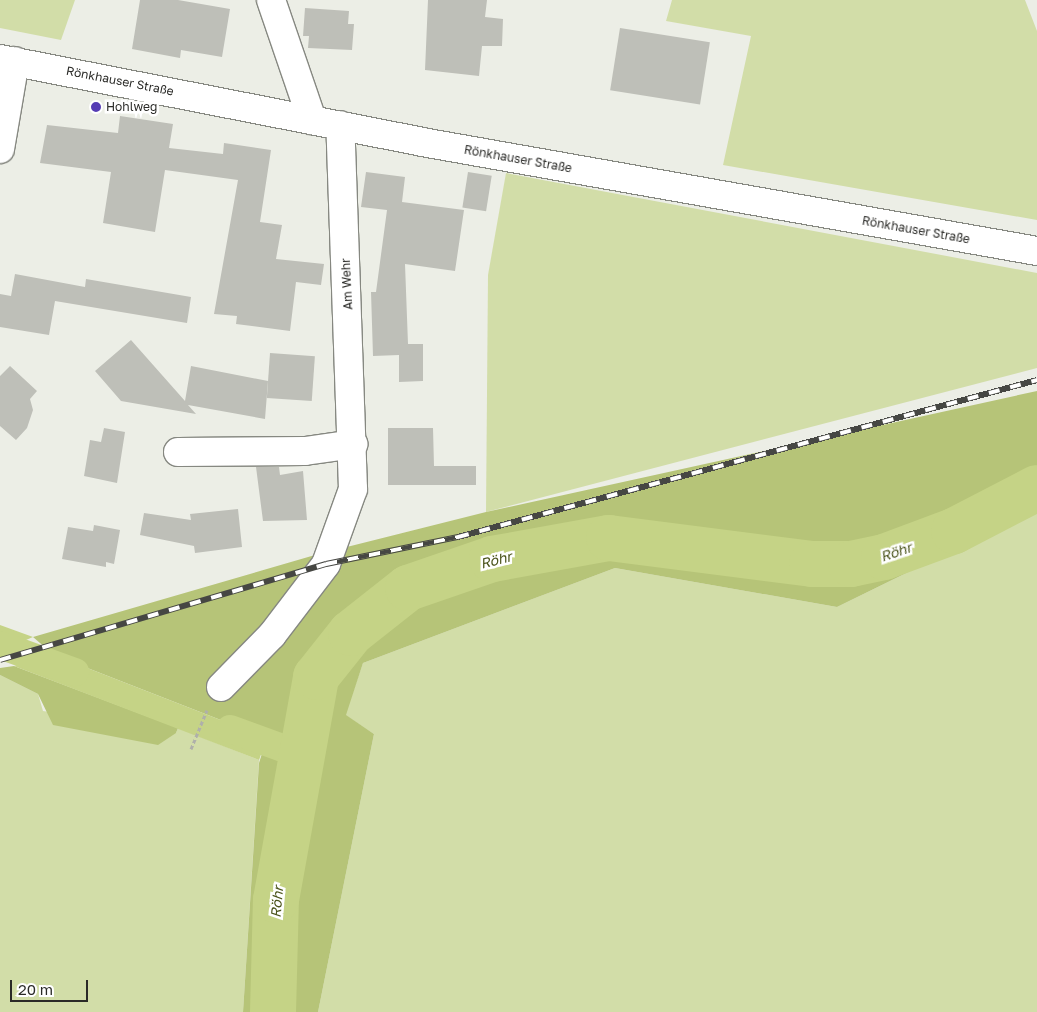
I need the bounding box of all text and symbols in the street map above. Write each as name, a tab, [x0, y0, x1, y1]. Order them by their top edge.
street label: Rönkhauser Straße	[65, 64, 175, 98]
place label: Hohlweg	[106, 100, 157, 114]
marker: Hohlweg	[90, 101, 102, 113]
street label: Rönkhauser Straße	[463, 142, 573, 176]
street label: Rönkhauser Straße	[861, 213, 971, 247]
street label: Am Wehr	[338, 258, 356, 310]
water label: Röhr	[878, 539, 914, 565]
water label: Röhr	[479, 548, 513, 572]
water label: Röhr	[267, 885, 287, 919]
scale bar	[12, 970, 90, 1002]
text: 20 m	[18, 980, 53, 998]

